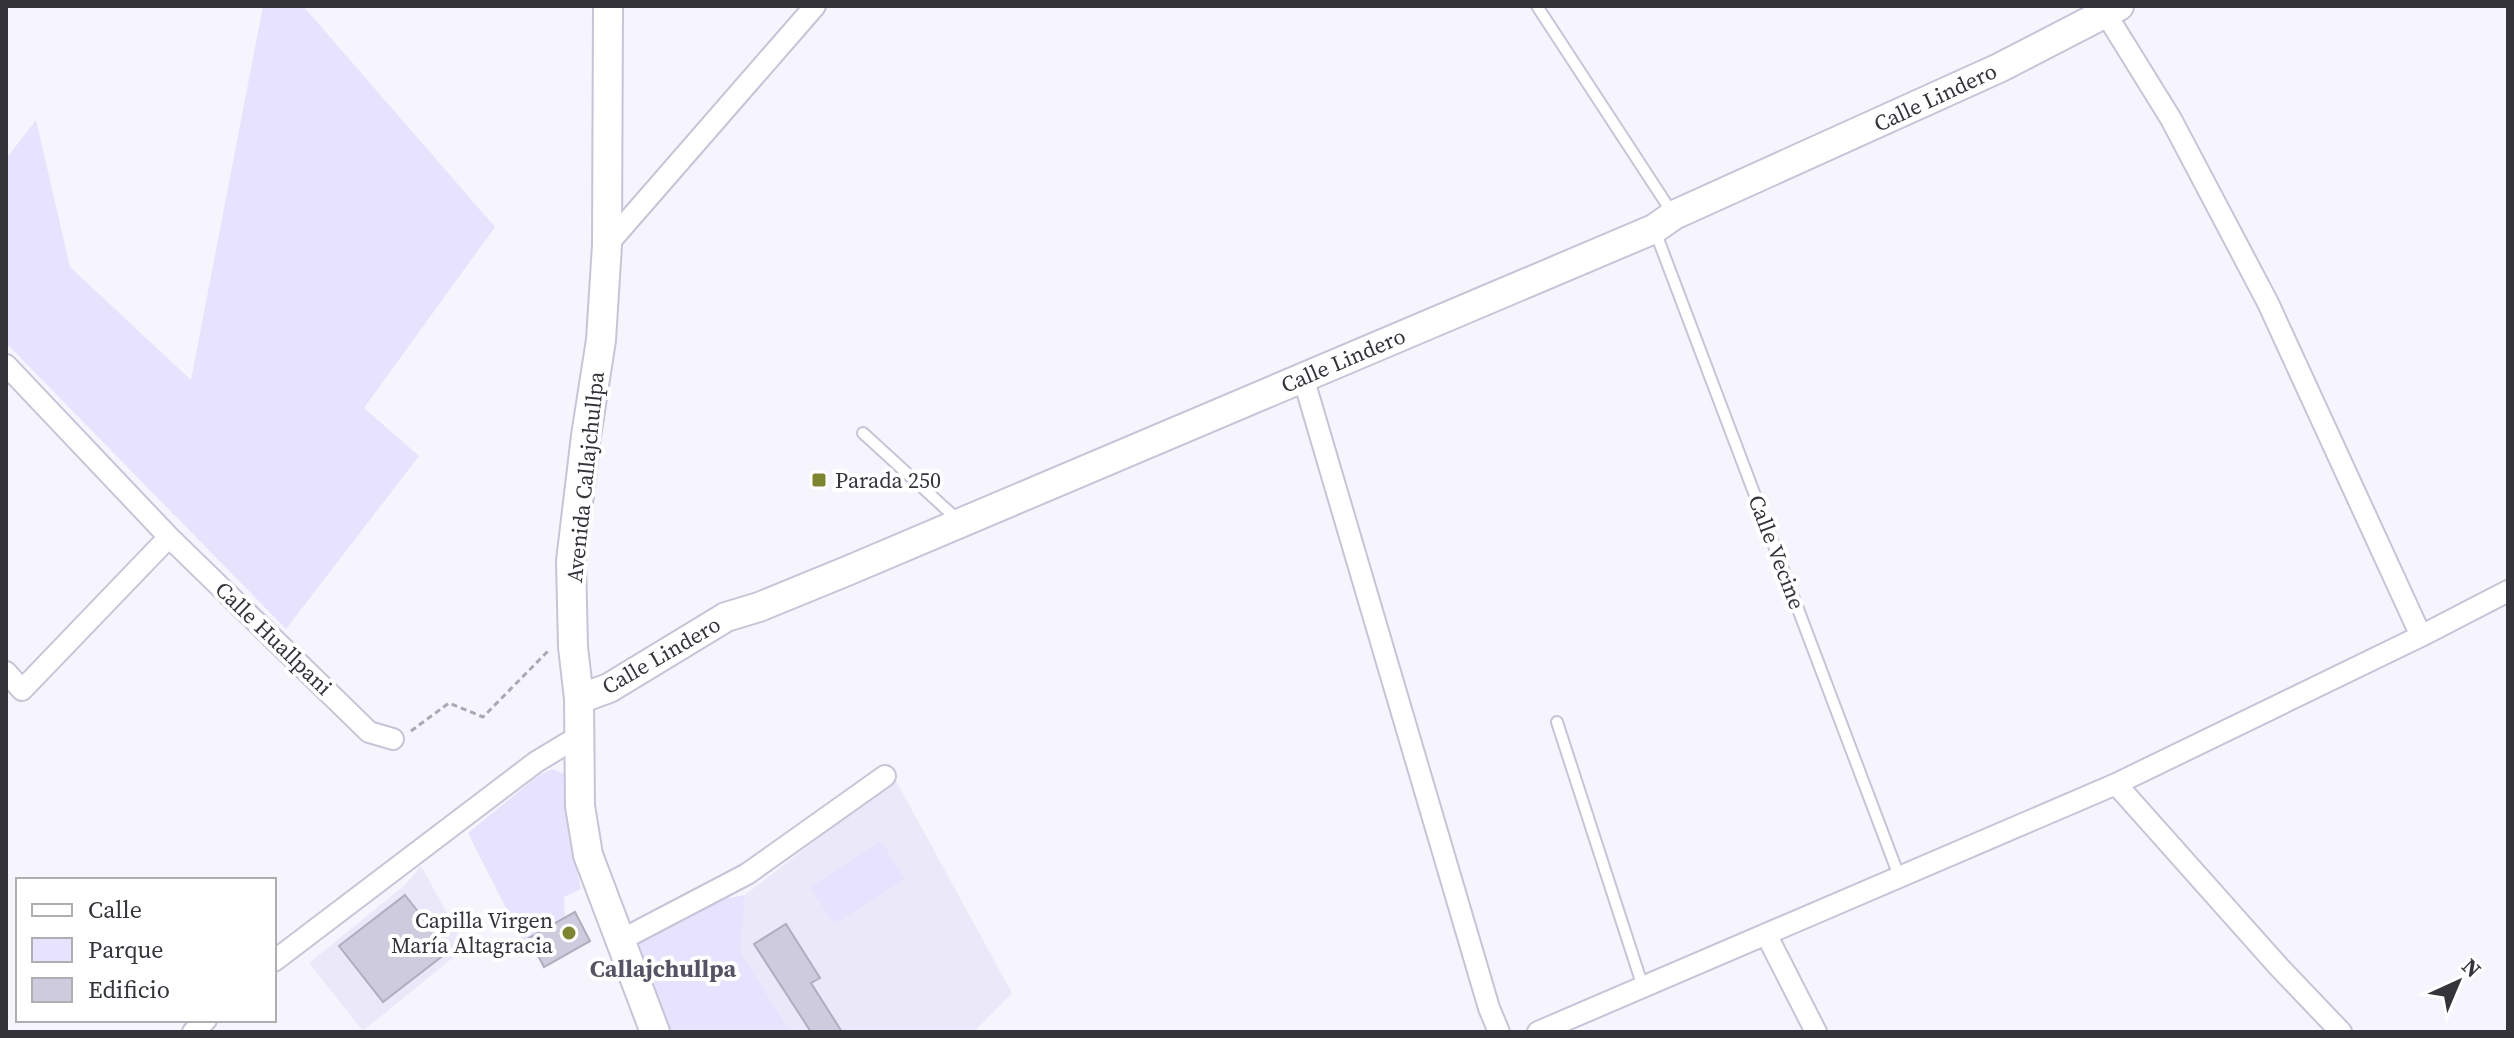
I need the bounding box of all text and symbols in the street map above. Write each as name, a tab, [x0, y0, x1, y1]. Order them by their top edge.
street label: Calle Lindero	[1869, 55, 2001, 139]
street label: Calle Lindero	[1276, 320, 1410, 400]
street label: Avenida Callajchullpa	[559, 369, 611, 584]
place label: Parada 250	[835, 465, 941, 495]
marker: Parada 250	[810, 471, 828, 489]
street label: Calle Vecine	[1741, 491, 1813, 613]
street label: Calle Huallpani	[209, 574, 339, 702]
street label: Calle Lindero	[596, 609, 726, 701]
legend	[16, 878, 276, 1022]
text: Calle	[88, 893, 142, 926]
place label: Capilla Virgen María Altagracia	[391, 905, 554, 960]
marker: Capilla Virgen María Altagracia	[560, 924, 578, 942]
text: Parque	[88, 933, 164, 966]
north arrow	[2418, 942, 2498, 1022]
text: N	[2456, 951, 2488, 984]
district label: Callajchullpa	[590, 952, 736, 985]
text: Edificio	[88, 973, 170, 1006]

